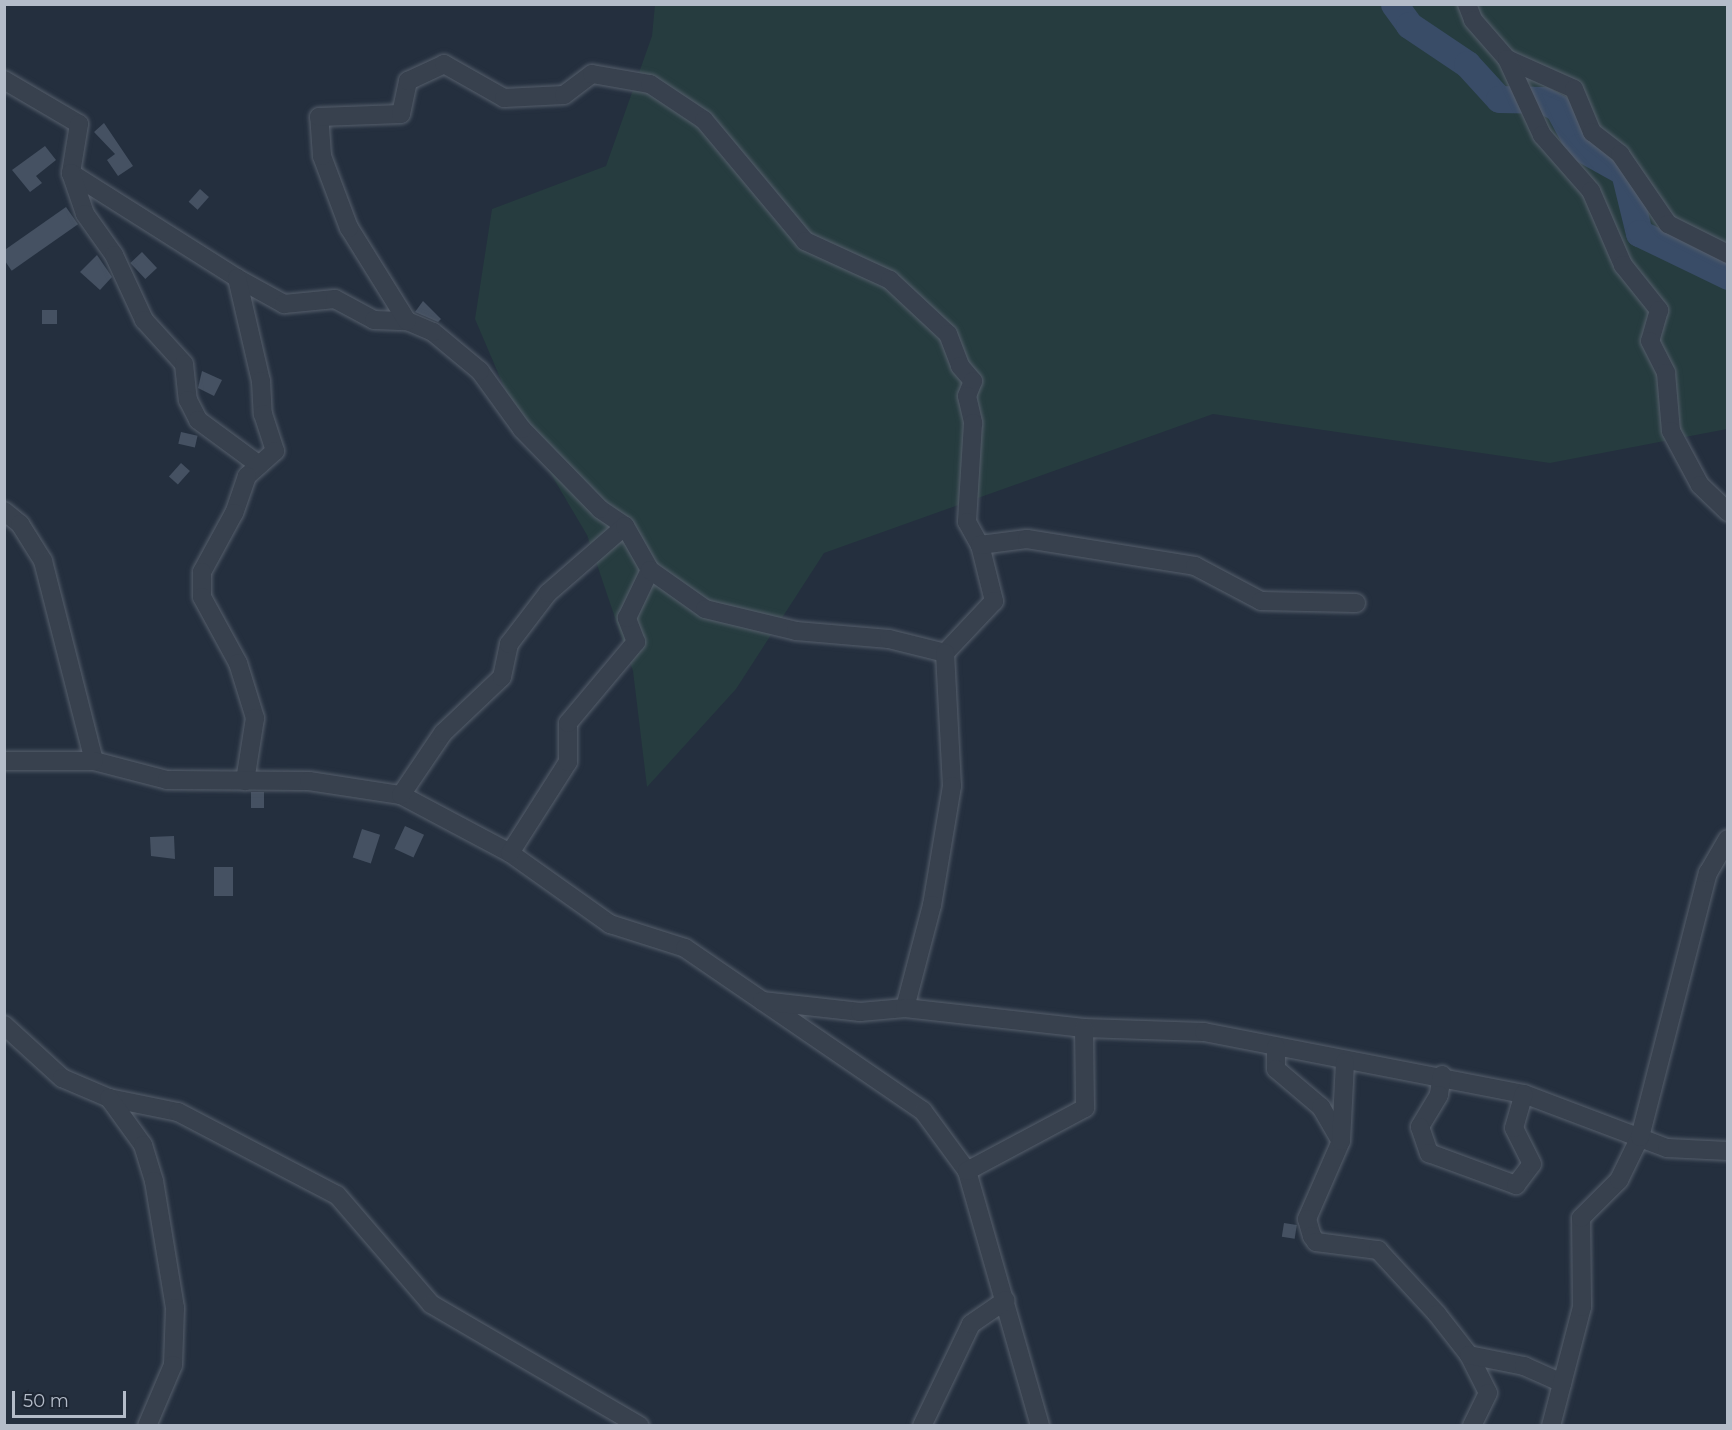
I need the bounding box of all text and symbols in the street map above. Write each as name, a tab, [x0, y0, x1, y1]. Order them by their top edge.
scale bar	[15, 1379, 129, 1417]
text: 50 m	[23, 1390, 69, 1412]

